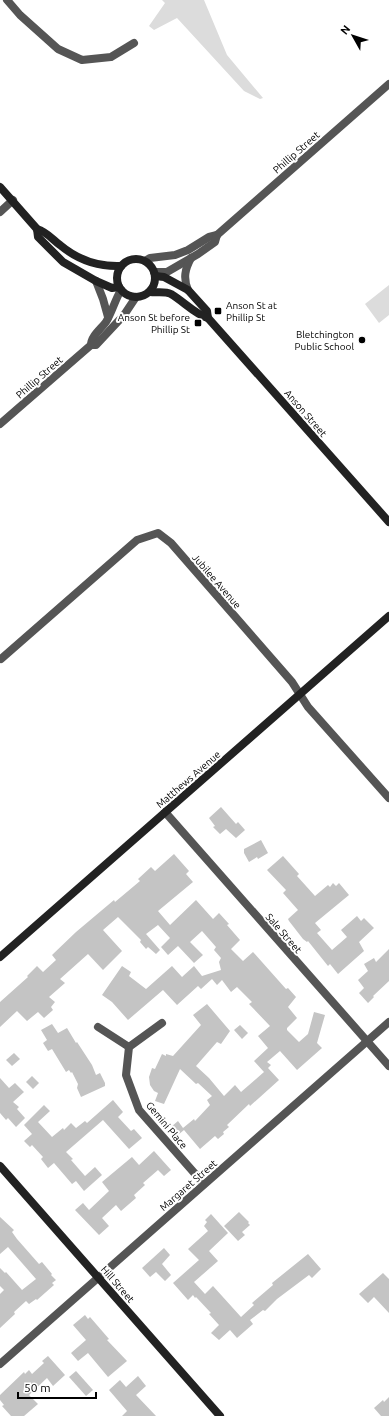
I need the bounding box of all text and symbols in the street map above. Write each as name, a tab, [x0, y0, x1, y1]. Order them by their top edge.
north arrow	[333, 16, 373, 56]
text: N	[338, 23, 352, 37]
street label: Phillip Street	[271, 129, 322, 176]
place label: Anson St at Phillip St	[226, 300, 277, 323]
marker: Anson St at Phillip St	[213, 306, 223, 316]
place label: Anson St before Phillip St	[118, 312, 190, 335]
marker: Anson St before Phillip St	[193, 318, 203, 328]
place label: Bletchington Public School	[295, 329, 354, 352]
marker: Bletchington Public School	[357, 335, 367, 345]
street label: Phillip Street	[14, 354, 65, 401]
street label: Anson Street	[282, 388, 329, 439]
street label: Jubilee Avenue	[190, 552, 243, 611]
street label: Matthews Avenue	[154, 749, 223, 810]
street label: Sale Street	[263, 911, 304, 955]
street label: Gemini Place	[144, 1100, 189, 1151]
street label: Margaret Street	[158, 1158, 219, 1213]
street label: Hill Street	[99, 1264, 137, 1305]
scale bar	[18, 1374, 96, 1400]
text: 50 m	[24, 1381, 51, 1394]

